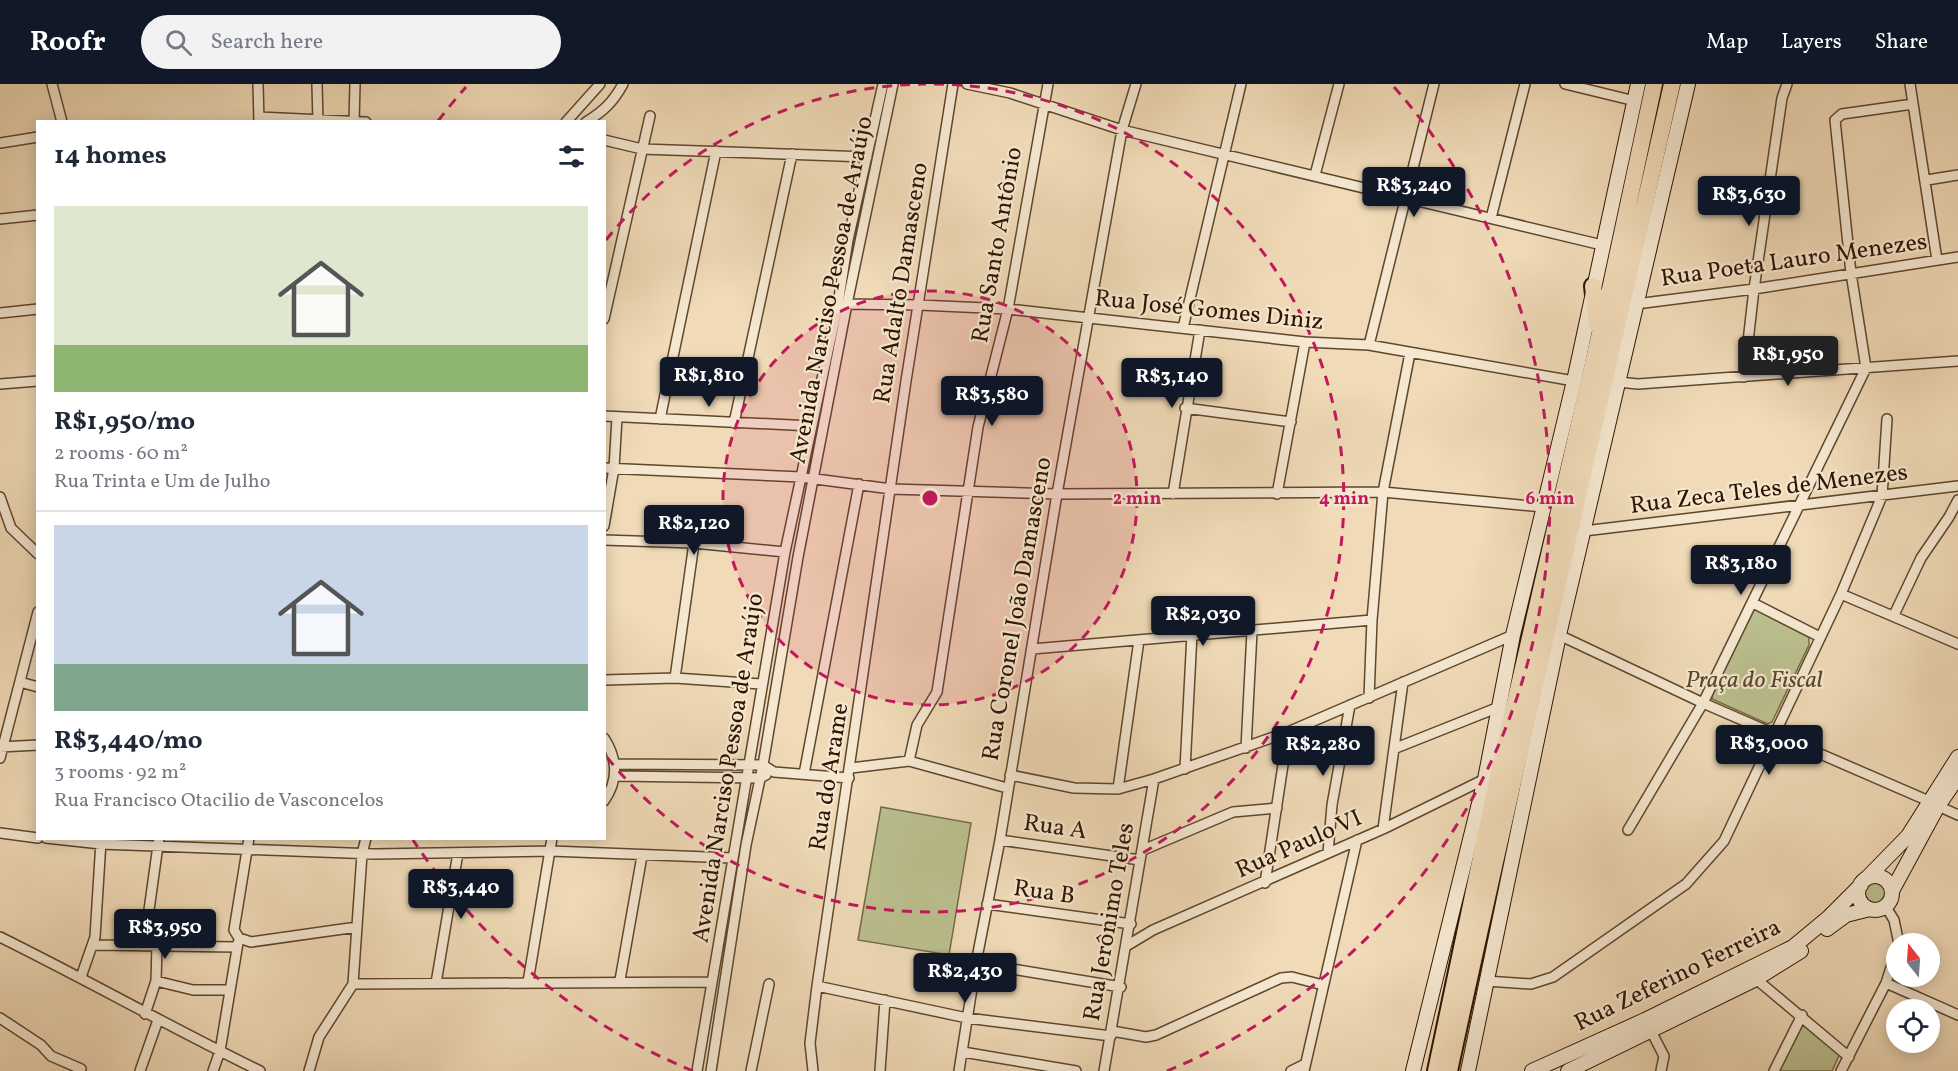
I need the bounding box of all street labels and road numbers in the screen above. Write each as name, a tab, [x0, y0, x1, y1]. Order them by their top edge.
street label: Avenida Narciso Pessoa de Araújo	[782, 113, 882, 467]
street label: Rua Santo Antônio	[964, 144, 1032, 346]
street label: Rua Adalto Damasceno	[866, 160, 938, 406]
street label: Rua Poeta Lauro Menezes	[1659, 225, 1929, 297]
street label: Rua José Gomes Diniz	[1093, 282, 1325, 340]
street label: Rua Coronel João Damasceno	[975, 454, 1061, 764]
street label: Rua Zeca Teles de Menezes	[1628, 456, 1910, 524]
street label: Avenida Narciso Pessoa de Araújo	[685, 591, 773, 945]
street label: Rua do Arame	[802, 701, 858, 853]
street label: Rua Paulo VI	[1230, 802, 1368, 888]
street label: Rua A	[1021, 807, 1089, 849]
street label: Rua Jerônimo Teles	[1076, 820, 1144, 1024]
street label: Rua B	[1011, 872, 1077, 914]
street label: Rua Zeferino Ferreira	[1569, 911, 1787, 1041]

